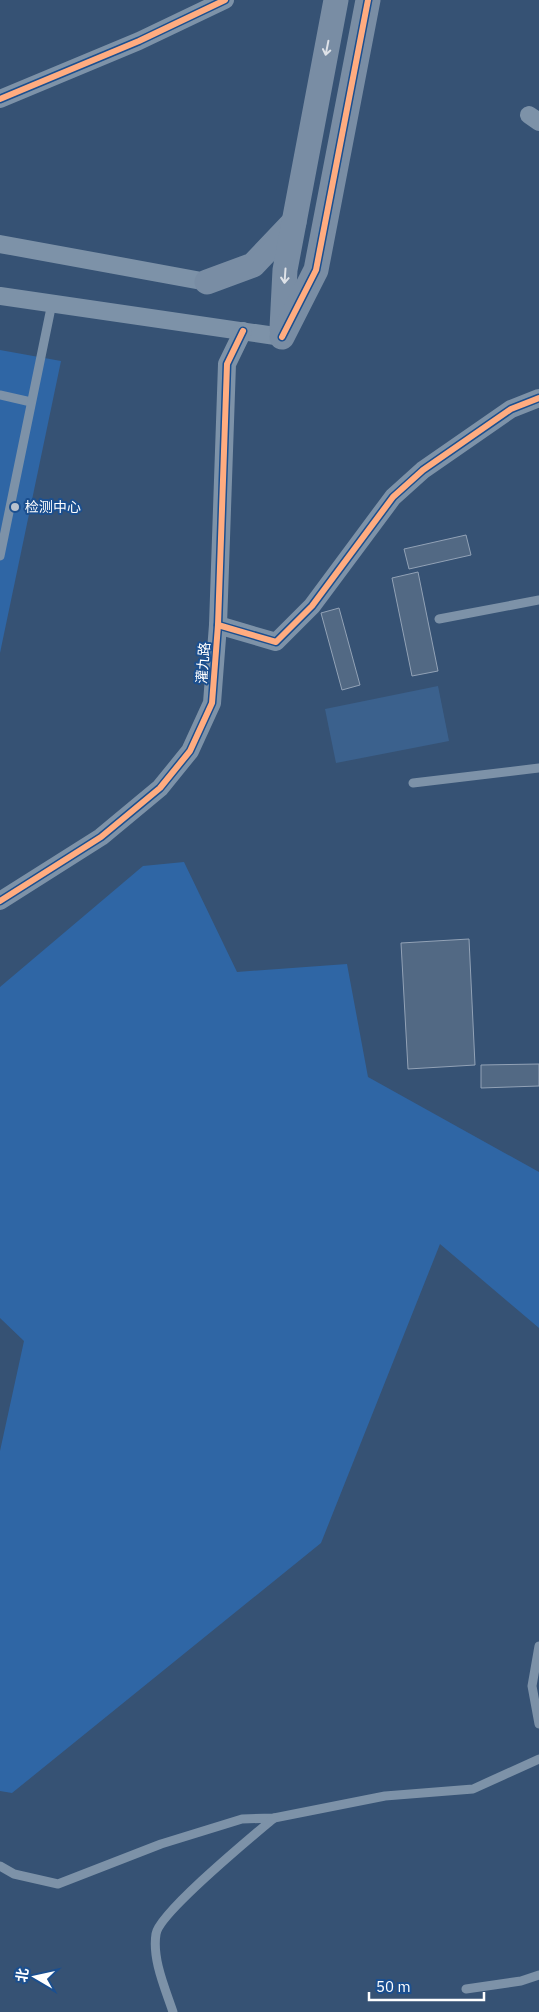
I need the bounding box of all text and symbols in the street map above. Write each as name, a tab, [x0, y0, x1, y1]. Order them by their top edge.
one-way arrow	[322, 39, 332, 55]
one-way arrow	[280, 268, 290, 284]
place label: 检测中心	[25, 498, 81, 516]
marker: 检测中心	[9, 501, 21, 513]
street label: 灌九路	[192, 641, 214, 685]
north arrow	[10, 1952, 60, 2002]
text: 北	[12, 1967, 32, 1983]
scale bar	[369, 1970, 484, 2002]
text: 50 m	[376, 1977, 411, 1996]

